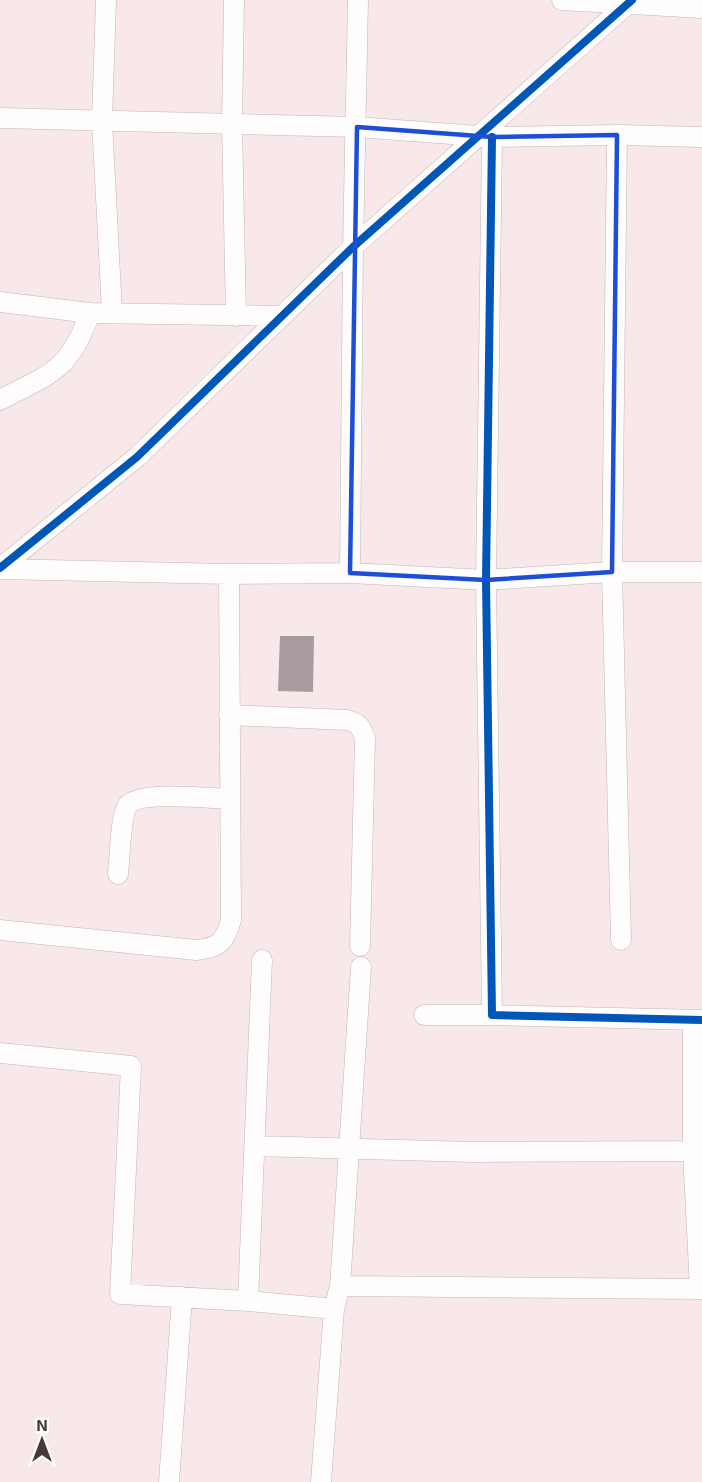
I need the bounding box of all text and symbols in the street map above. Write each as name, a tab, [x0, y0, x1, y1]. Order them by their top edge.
north arrow	[12, 1410, 72, 1470]
text: N	[36, 1415, 48, 1434]

